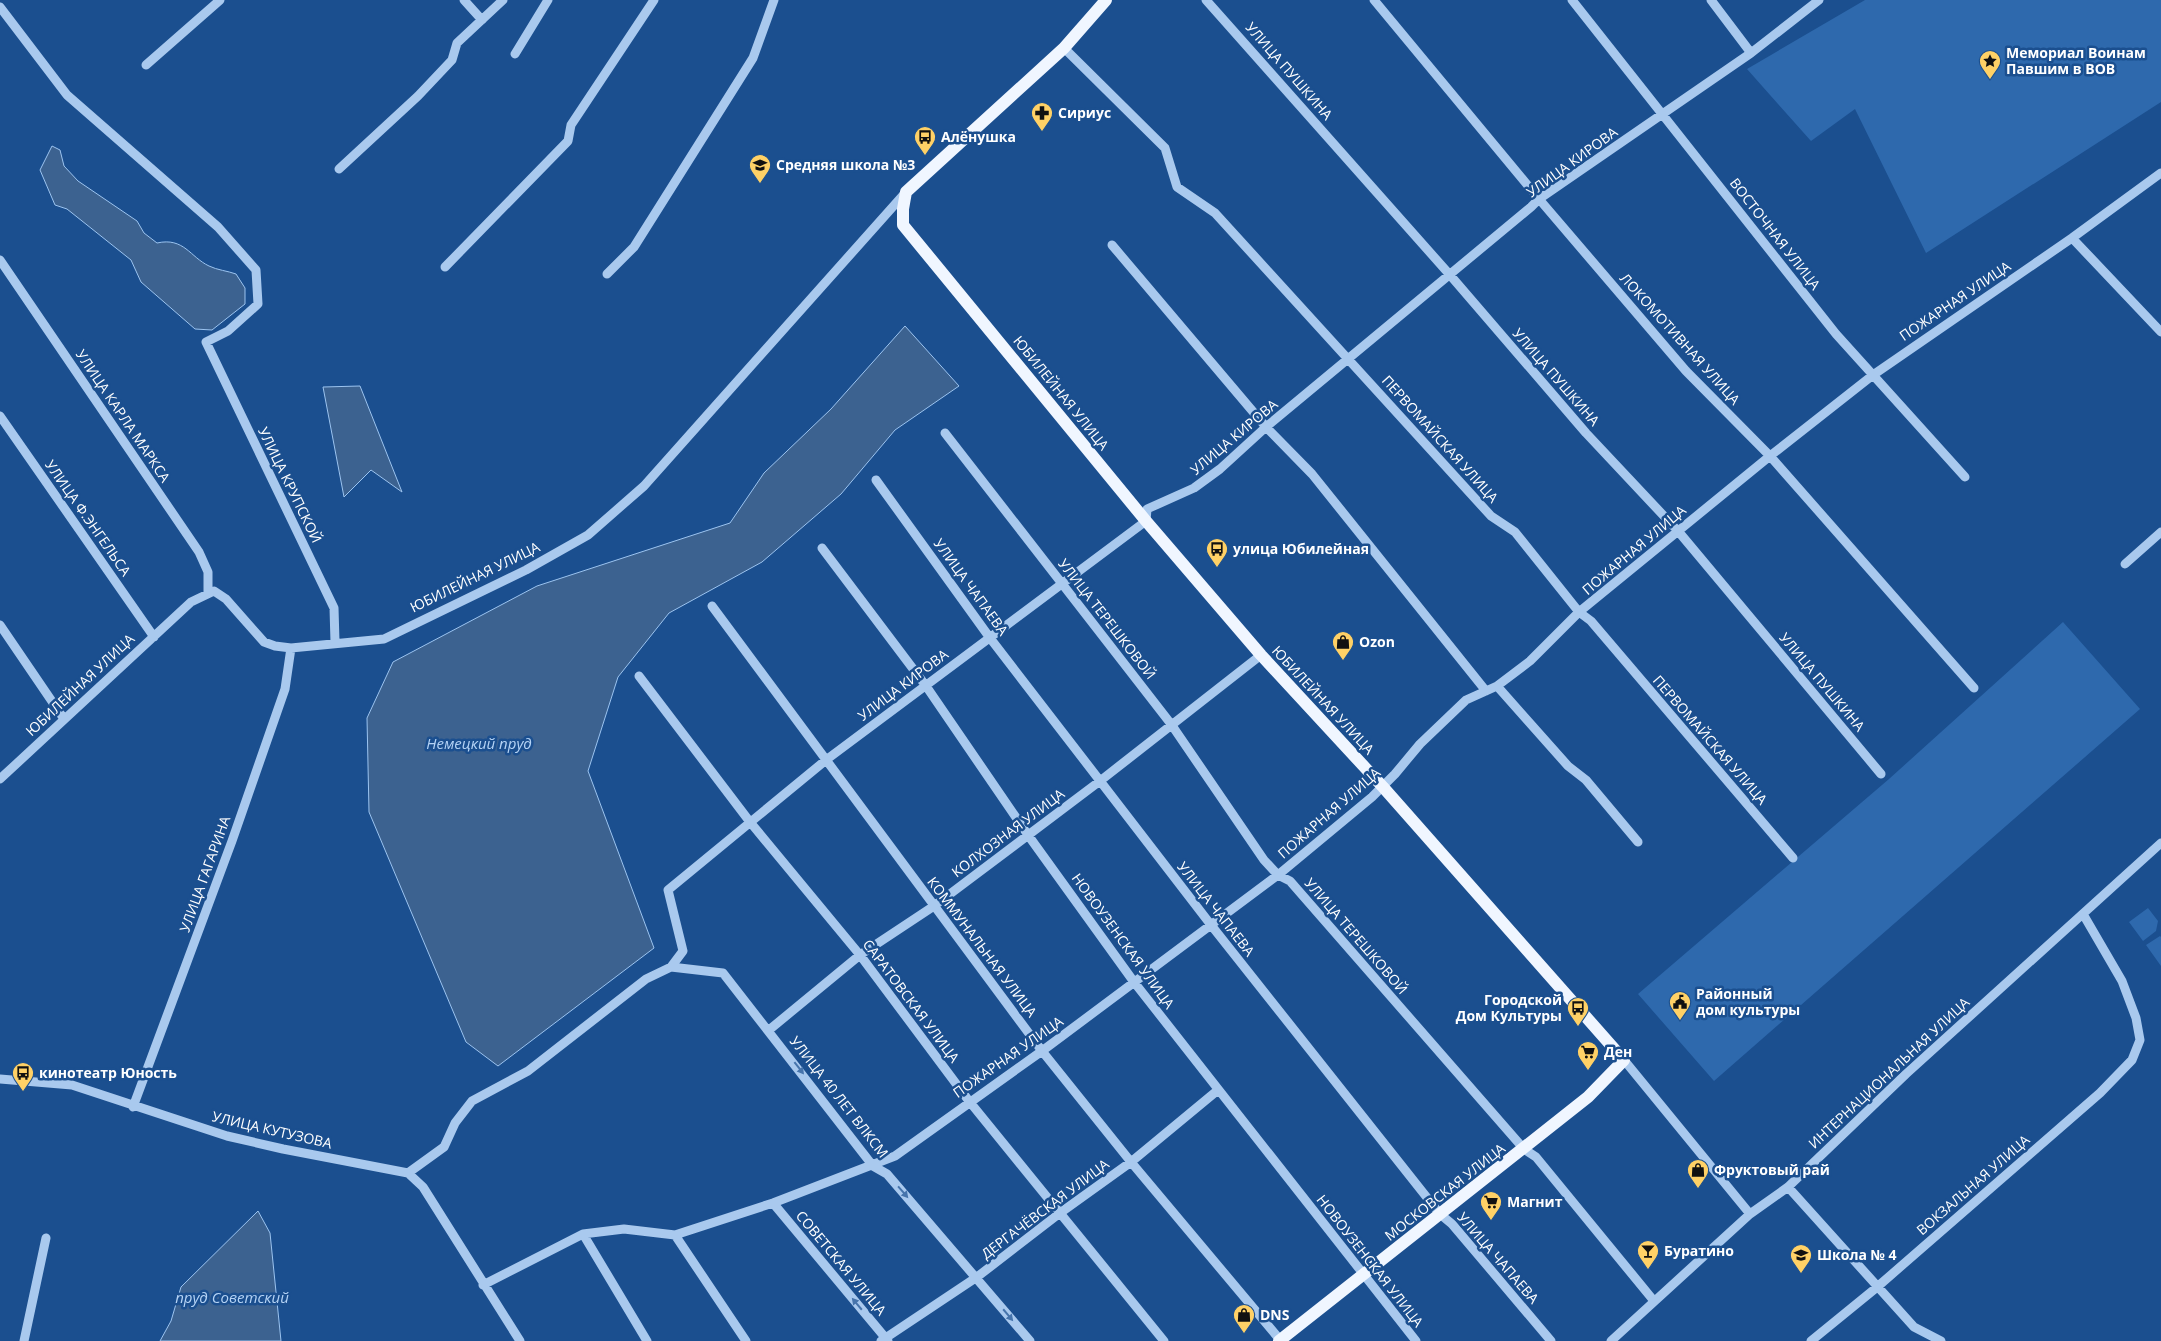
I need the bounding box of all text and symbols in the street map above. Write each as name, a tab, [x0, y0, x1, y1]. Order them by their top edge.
street label: УЛИЦА ПУШКИНА	[1242, 18, 1337, 124]
place label: Мемориал Воинам Павшим в ВОВ	[2006, 43, 2146, 78]
place icon: Мемориал Воинам Павшим в ВОВ	[1978, 49, 2002, 80]
pharmacy icon: Сириус	[1030, 101, 1054, 132]
place label: Сириус	[1058, 103, 1111, 122]
street label: УЛИЦА КИРОВА	[1522, 122, 1621, 201]
bus stop icon: Алёнушка	[913, 125, 937, 156]
place label: Алёнушка	[941, 127, 1016, 146]
school or university icon: Средняя школа №3	[748, 153, 772, 184]
place label: Средняя школа №3	[776, 155, 915, 174]
street label: ВОСТОЧНАЯ УЛИЦА	[1726, 174, 1825, 294]
street label: ПОЖАРНАЯ УЛИЦА	[1895, 256, 2014, 345]
street label: ЛОКОМОТИВНАЯ УЛИЦА	[1616, 269, 1745, 409]
street label: УЛИЦА ПУШКИНА	[1509, 324, 1604, 430]
street label: ЮБИЛЕЙНАЯ УЛИЦА	[1009, 331, 1114, 454]
street label: УЛИЦА КАРЛА МАРКСА	[72, 346, 175, 486]
street label: ПЕРВОМАЙСКАЯ УЛИЦА	[1378, 371, 1503, 507]
street label: УЛИЦА КИРОВА	[1186, 394, 1281, 479]
street label: УЛИЦА КРУПСКОЙ	[254, 424, 327, 546]
street label: УЛИЦА Ф.ЭНГЕЛЬСА	[41, 456, 136, 580]
street label: ПОЖАРНАЯ УЛИЦА	[1578, 500, 1690, 599]
street label: УЛИЦА ЧАПАЕВА	[930, 535, 1013, 639]
street label: ЮБИЛЕЙНАЯ УЛИЦА	[407, 537, 543, 616]
bus stop icon: улица Юбилейная	[1205, 537, 1229, 568]
place label: улица Юбилейная	[1233, 539, 1369, 558]
street label: УЛИЦА ТЕРЕШКОВОЙ	[1054, 554, 1160, 683]
street label: УЛИЦА ПУШКИНА	[1775, 628, 1869, 735]
street label: ЮБИЛЕЙНАЯ УЛИЦА	[21, 629, 138, 740]
shop icon: Ozon	[1331, 630, 1355, 661]
place label: Ozon	[1359, 632, 1395, 651]
street label: ЮБИЛЕЙНАЯ УЛИЦА	[1268, 641, 1379, 758]
street label: УЛИЦА КИРОВА	[854, 644, 952, 725]
street label: ПЕРВОМАЙСКАЯ УЛИЦА	[1649, 671, 1772, 808]
water label: Немецкий пруд	[426, 733, 532, 753]
street label: ПОЖАРНАЯ УЛИЦА	[1273, 763, 1384, 862]
street label: КОЛХОЗНАЯ УЛИЦА	[948, 784, 1068, 881]
street label: УЛИЦА ГАГАРИНА	[175, 813, 234, 935]
street label: УЛИЦА ЧАПАЕВА	[1173, 857, 1259, 960]
street label: НОВОУЗЕНСКАЯ УЛИЦА	[1068, 869, 1179, 1012]
street label: КОММУНАЛЬНАЯ УЛИЦА	[923, 873, 1042, 1021]
street label: УЛИЦА ТЕРЕШКОВОЙ	[1301, 874, 1412, 998]
street label: САРАТОВСКАЯ УЛИЦА	[859, 935, 964, 1066]
place label: Районный дом культуры	[1696, 984, 1800, 1019]
place label: Городской Дом Культуры	[1456, 990, 1562, 1025]
public building icon: Районный дом культуры	[1668, 990, 1692, 1021]
street label: ИНТЕРНАЦИОНАЛЬНАЯ УЛИЦА	[1804, 993, 1973, 1152]
bus stop icon: Городской Дом Культуры	[1566, 996, 1590, 1027]
street label: ПОЖАРНАЯ УЛИЦА	[949, 1011, 1067, 1102]
street label: УЛИЦА 40 ЛЕТ ВЛКСМ	[786, 1032, 893, 1161]
supermarket icon: Ден	[1576, 1040, 1600, 1071]
place label: Ден	[1604, 1042, 1632, 1061]
bus stop icon: кинотеатр Юность	[11, 1061, 35, 1092]
one-way arrow	[793, 1061, 804, 1074]
place label: кинотеатр Юность	[39, 1063, 177, 1082]
street label: УЛИЦА КУТУЗОВА	[210, 1106, 334, 1153]
street label: ВОКЗАЛЬНАЯ УЛИЦА	[1912, 1130, 2033, 1239]
street label: МОСКОВСКАЯ УЛИЦА	[1381, 1139, 1509, 1245]
street label: ДЕРГАЧЁВСКАЯ УЛИЦА	[977, 1154, 1113, 1263]
shop icon: Фруктовый рай	[1686, 1158, 1710, 1189]
place label: Фруктовый рай	[1714, 1160, 1830, 1179]
one-way arrow	[897, 1185, 908, 1198]
supermarket icon: Магнит	[1479, 1190, 1503, 1221]
street label: НОВОУЗЕНСКАЯ УЛИЦА	[1313, 1191, 1428, 1331]
place label: Магнит	[1507, 1192, 1563, 1211]
street label: СОВЕТСКАЯ УЛИЦА	[792, 1206, 891, 1319]
street label: УЛИЦА ЧАПАЕВА	[1453, 1208, 1543, 1307]
bar icon: Буратино	[1636, 1239, 1660, 1270]
place label: Буратино	[1664, 1241, 1734, 1260]
school or university icon: Школа № 4	[1789, 1243, 1813, 1274]
place label: Школа № 4	[1817, 1245, 1897, 1264]
water label: пруд Советский	[175, 1287, 289, 1307]
one-way arrow	[851, 1297, 862, 1310]
shop icon: DNS	[1232, 1303, 1256, 1334]
place label: DNS	[1260, 1305, 1290, 1324]
one-way arrow	[1003, 1309, 1014, 1322]

